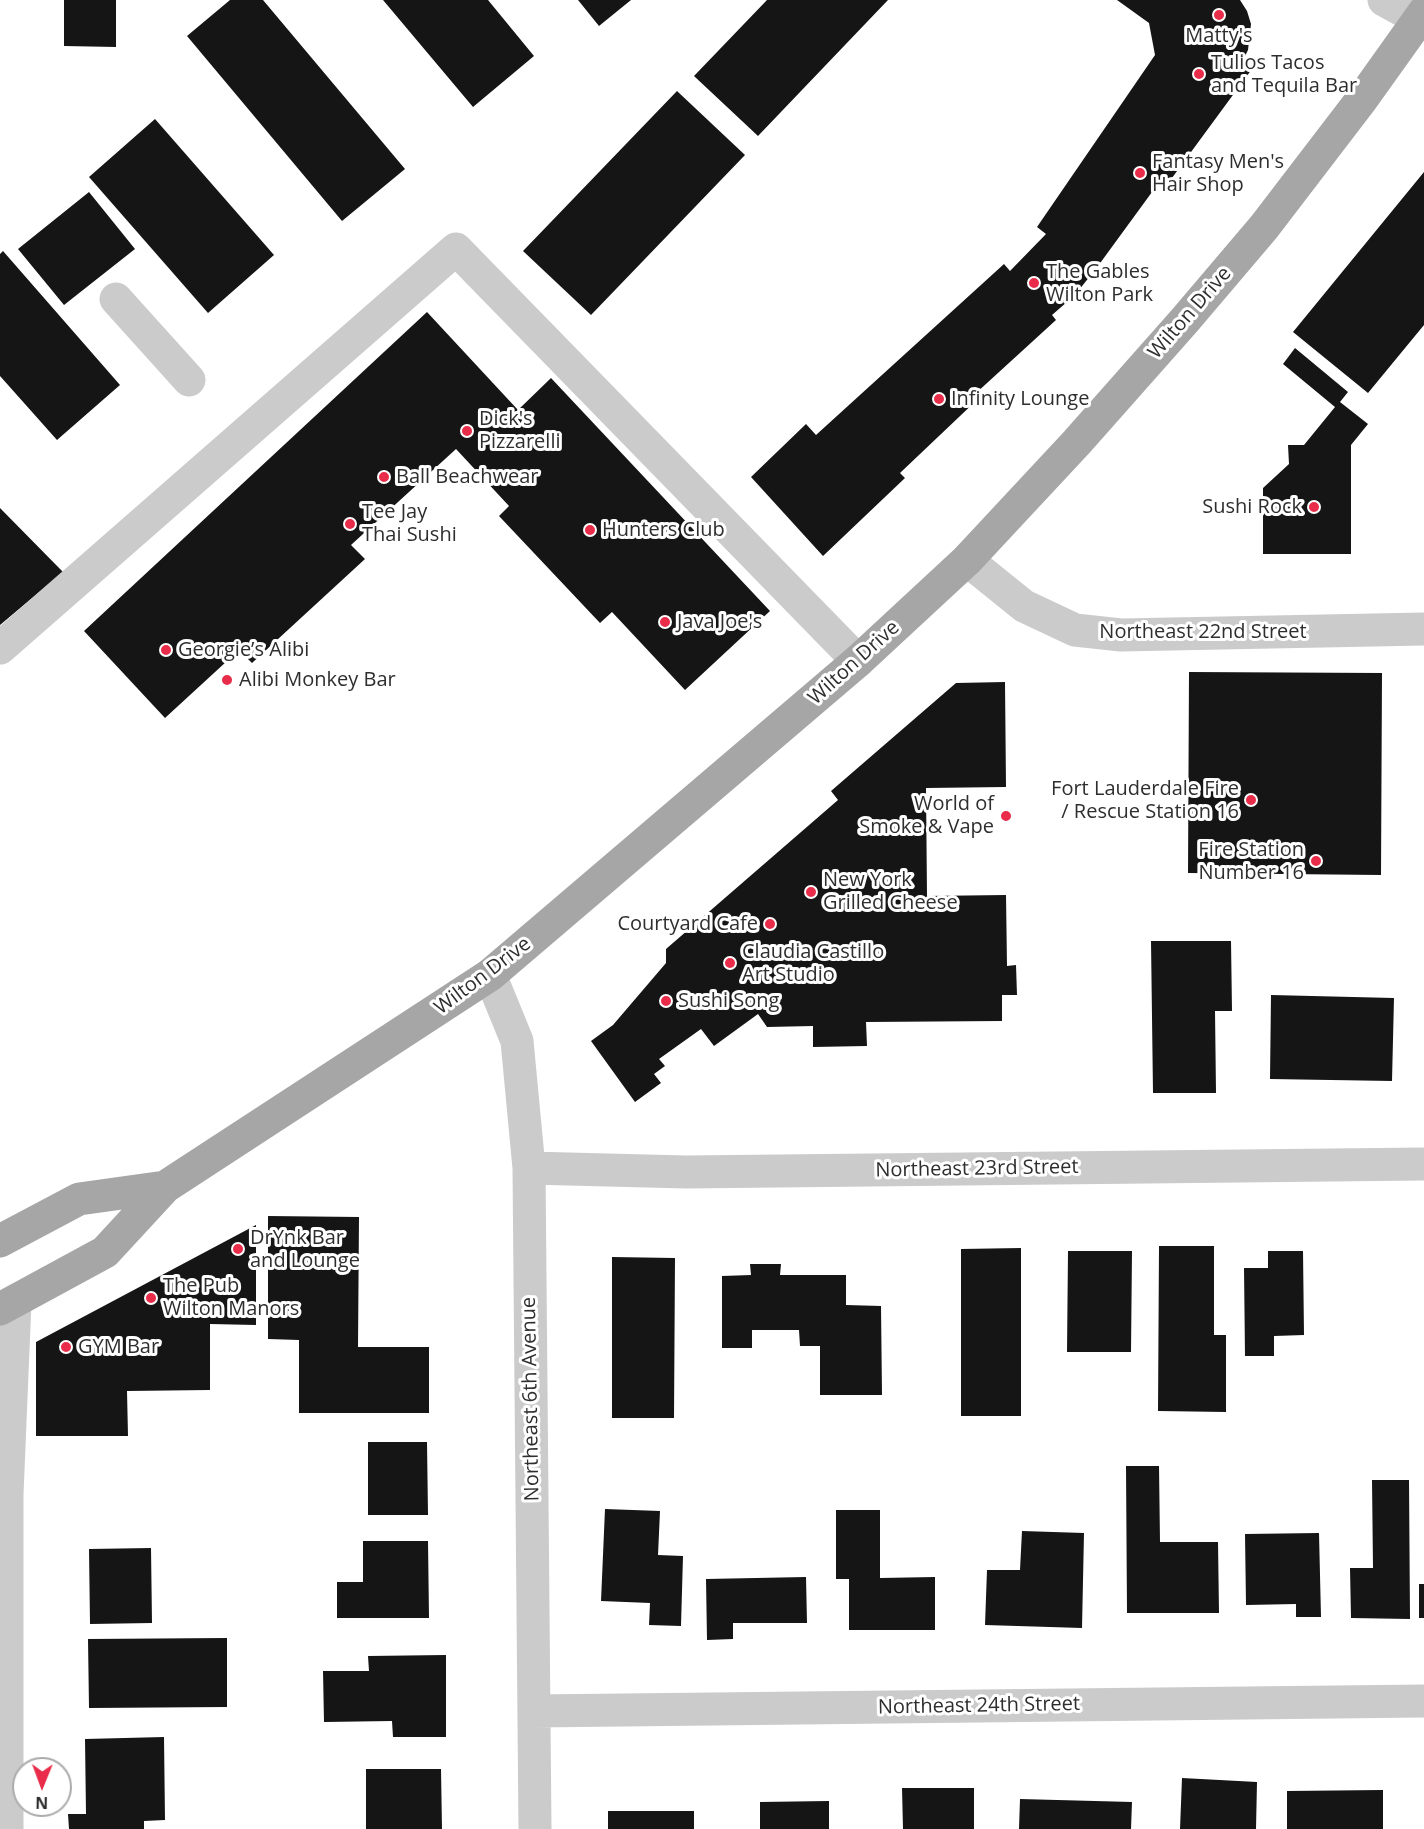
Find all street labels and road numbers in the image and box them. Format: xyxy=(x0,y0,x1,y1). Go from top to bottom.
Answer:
street label: Wilton Drive xyxy=(1144,262,1236,364)
street label: Wilton Drive xyxy=(804,616,904,710)
street label: Northeast 22nd Street xyxy=(1099,620,1307,644)
street label: Wilton Drive xyxy=(430,932,536,1020)
street label: Northeast 23rd Street xyxy=(875,1155,1079,1183)
street label: Northeast 6th Avenue xyxy=(517,1297,545,1501)
street label: Northeast 24th Street xyxy=(878,1692,1080,1720)

